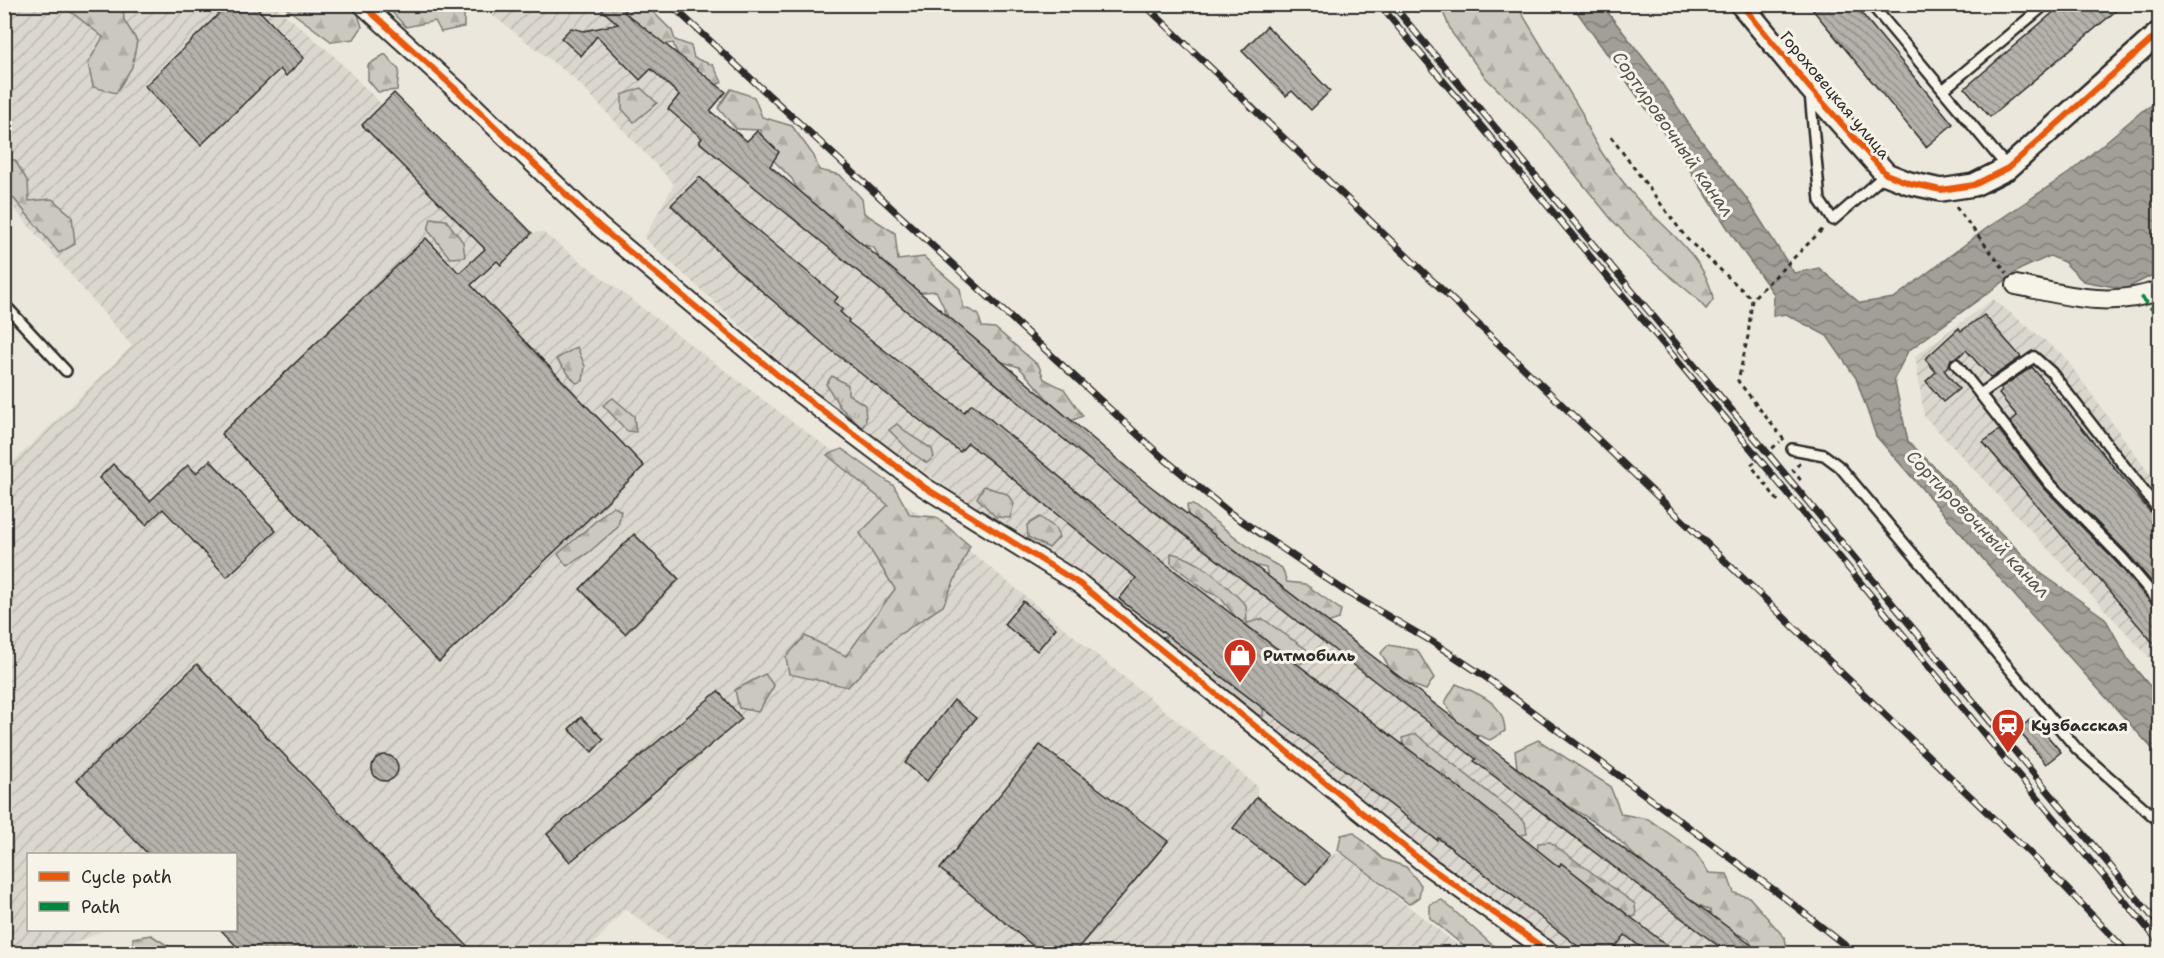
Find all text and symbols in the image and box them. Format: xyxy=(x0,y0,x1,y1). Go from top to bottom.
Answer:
street label: Гороховецкая улица xyxy=(1775,27,1895,163)
water label: Сортировочный канал xyxy=(1607,46,1739,222)
water label: Сортировочный канал xyxy=(1901,445,2055,603)
shop icon: Ритмобиль xyxy=(1222,637,1258,684)
place label: Ритмобиль xyxy=(1263,645,1356,666)
station icon: Кузбасская xyxy=(1990,707,2026,754)
place label: Кузбасская xyxy=(2031,715,2128,736)
legend xyxy=(27,853,237,931)
text: Cycle path xyxy=(81,865,172,889)
text: Path xyxy=(81,895,120,919)

